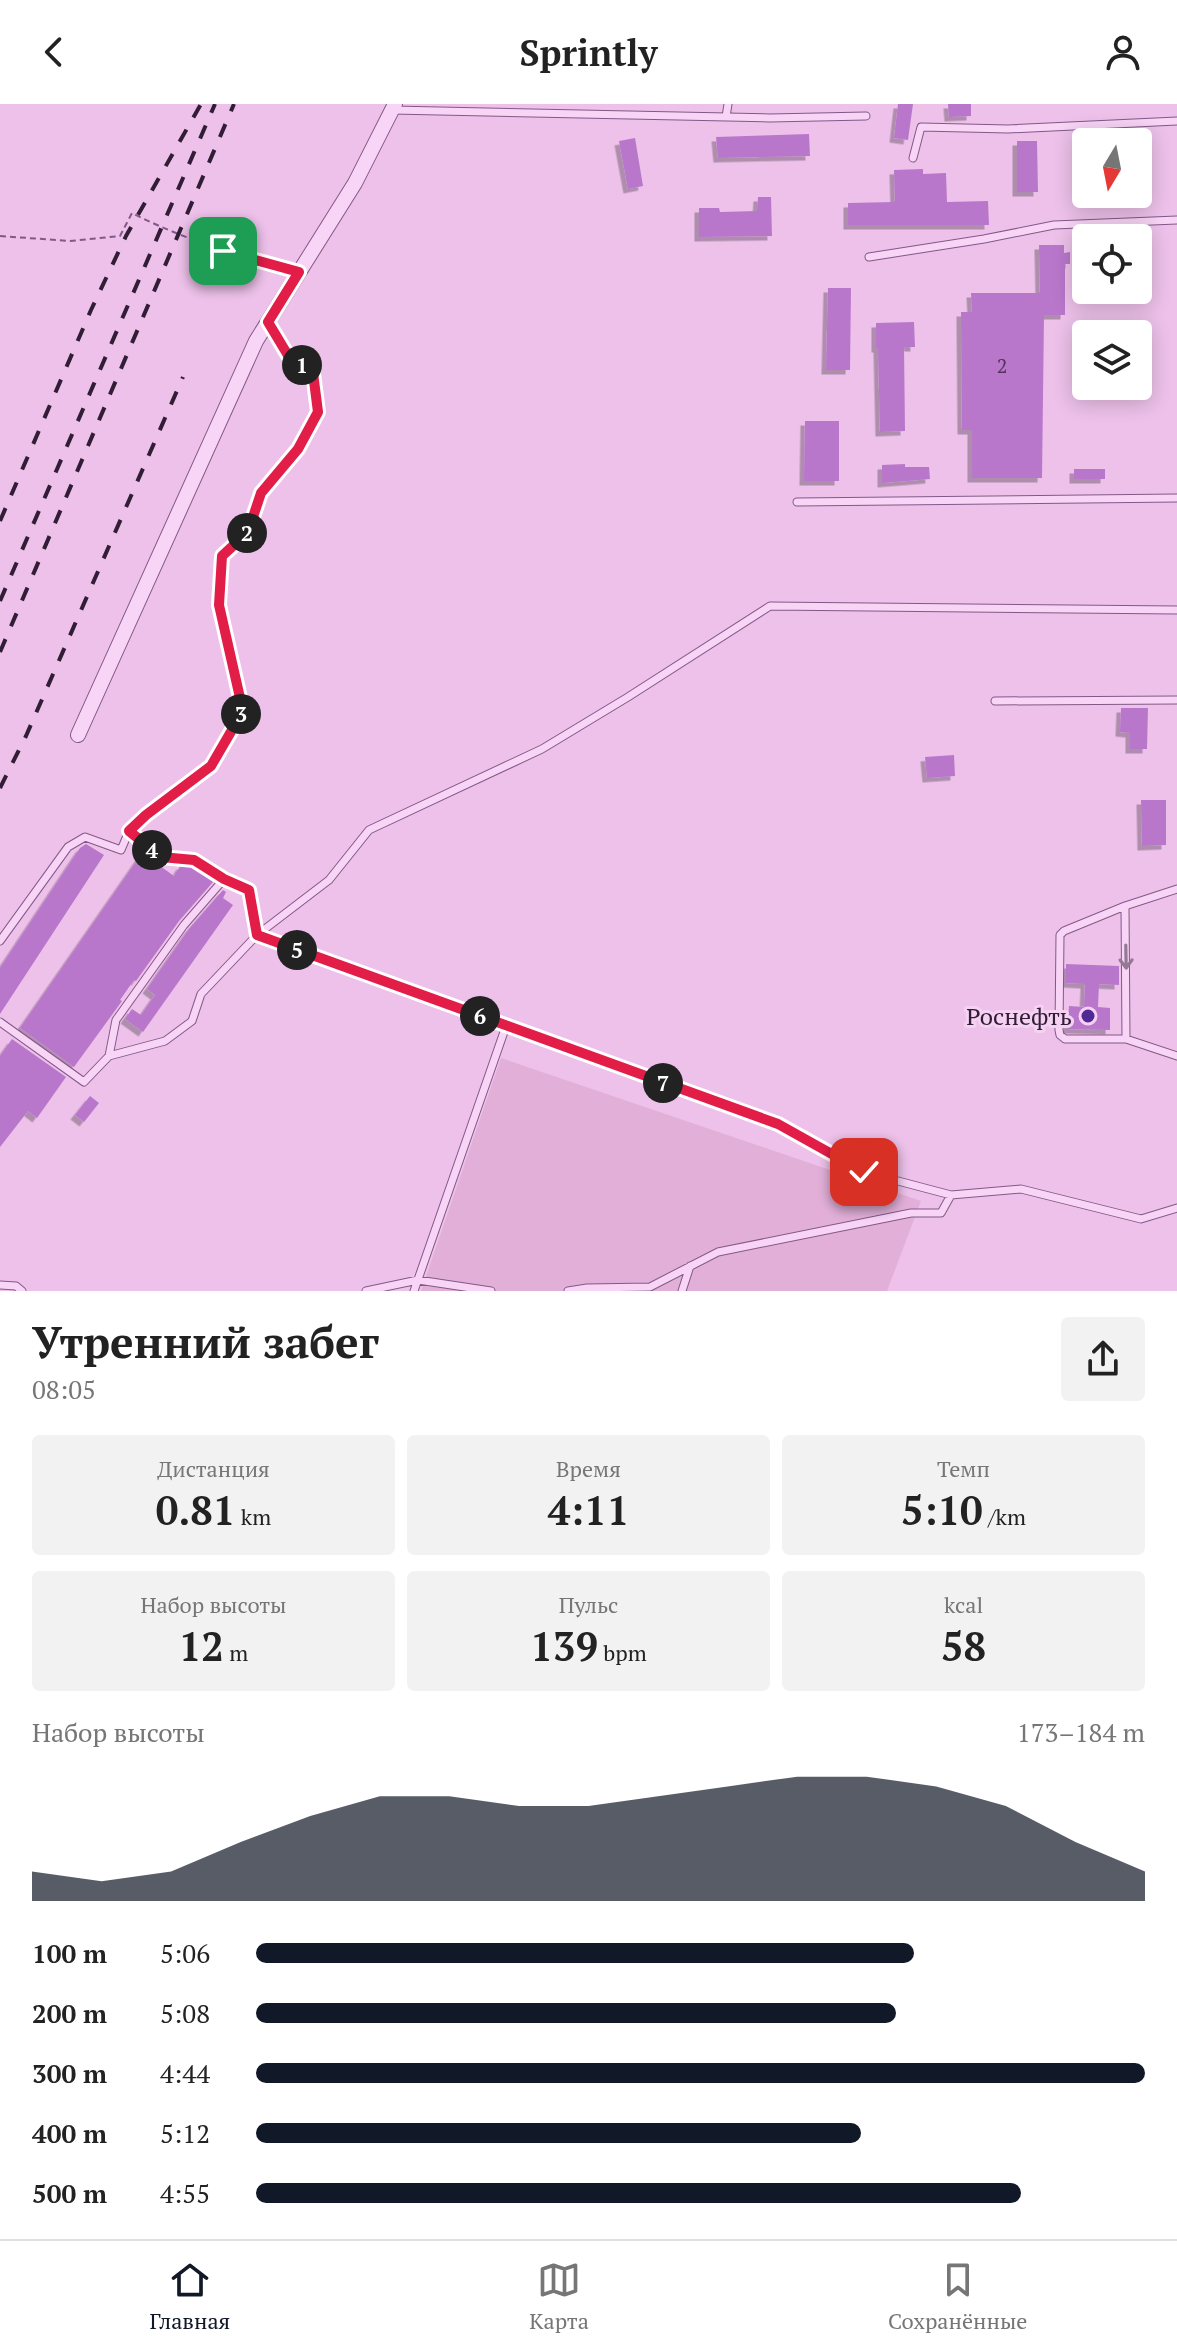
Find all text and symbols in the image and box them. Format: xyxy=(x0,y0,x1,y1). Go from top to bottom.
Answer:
text: Sprintly xyxy=(520,29,658,76)
icon: back xyxy=(32,30,76,74)
icon: person xyxy=(1101,30,1145,74)
north arrow xyxy=(1072,128,1152,208)
map controls xyxy=(1072,128,1152,400)
pin xyxy=(189,217,257,285)
button: locate xyxy=(1072,224,1152,304)
icon: arrive xyxy=(201,229,245,273)
button: layers xyxy=(1072,320,1152,400)
pin: 1 xyxy=(282,345,322,385)
text: 1 xyxy=(296,350,308,379)
house number: 2 xyxy=(997,352,1007,379)
pin: 2 xyxy=(227,513,267,553)
text: 2 xyxy=(241,518,253,547)
pin: 3 xyxy=(221,694,261,734)
text: 3 xyxy=(235,699,247,728)
pin: 4 xyxy=(132,830,172,870)
text: 4 xyxy=(146,835,158,864)
pin: 5 xyxy=(277,930,317,970)
text: 5 xyxy=(291,935,303,964)
one-way arrow xyxy=(1118,943,1134,970)
pin: 6 xyxy=(460,996,500,1036)
place label: Роснефть xyxy=(966,1000,1072,1032)
text: 6 xyxy=(474,1001,486,1030)
marker: Роснефть xyxy=(1079,1007,1097,1025)
pin: 7 xyxy=(643,1063,683,1103)
text: 7 xyxy=(657,1068,669,1097)
pin xyxy=(830,1138,898,1206)
icon: check xyxy=(842,1150,886,1194)
text: Утренний забег xyxy=(32,1312,379,1371)
button: share xyxy=(1061,1317,1145,1401)
text: 08:05 xyxy=(32,1372,96,1406)
text: Дистанция xyxy=(157,1454,270,1483)
text: Время xyxy=(556,1454,621,1483)
text: Темп xyxy=(937,1454,990,1483)
text: 0.81 xyxy=(156,1483,235,1536)
text: 4:11 xyxy=(548,1483,629,1536)
text: 5:10 xyxy=(901,1483,983,1536)
text: km xyxy=(235,1502,271,1531)
text: /km xyxy=(983,1502,1026,1531)
text: Набор высоты xyxy=(141,1590,287,1619)
text: Пульс xyxy=(559,1590,618,1619)
text: kcal xyxy=(944,1590,983,1619)
text: 12 xyxy=(179,1619,224,1672)
text: 139 xyxy=(530,1619,598,1672)
text: 58 xyxy=(941,1619,986,1672)
text: m xyxy=(224,1638,248,1667)
text: bpm xyxy=(598,1638,647,1667)
text: Набор высоты xyxy=(32,1715,205,1749)
text: 173–184 m xyxy=(1017,1715,1145,1749)
text: 100 m xyxy=(32,1936,107,1970)
text: 5:06 xyxy=(160,1936,210,1970)
text: 200 m xyxy=(32,1996,107,2030)
text: 5:08 xyxy=(160,1996,210,2030)
text: 300 m xyxy=(32,2056,107,2090)
text: 4:44 xyxy=(160,2056,210,2090)
text: 400 m xyxy=(32,2116,107,2150)
text: 5:12 xyxy=(160,2116,210,2150)
text: 500 m xyxy=(32,2176,107,2210)
text: 4:55 xyxy=(160,2176,210,2210)
tab: Главная xyxy=(150,2258,230,2335)
tab: Карта xyxy=(529,2258,589,2335)
tab: Сохранённые xyxy=(888,2258,1027,2335)

